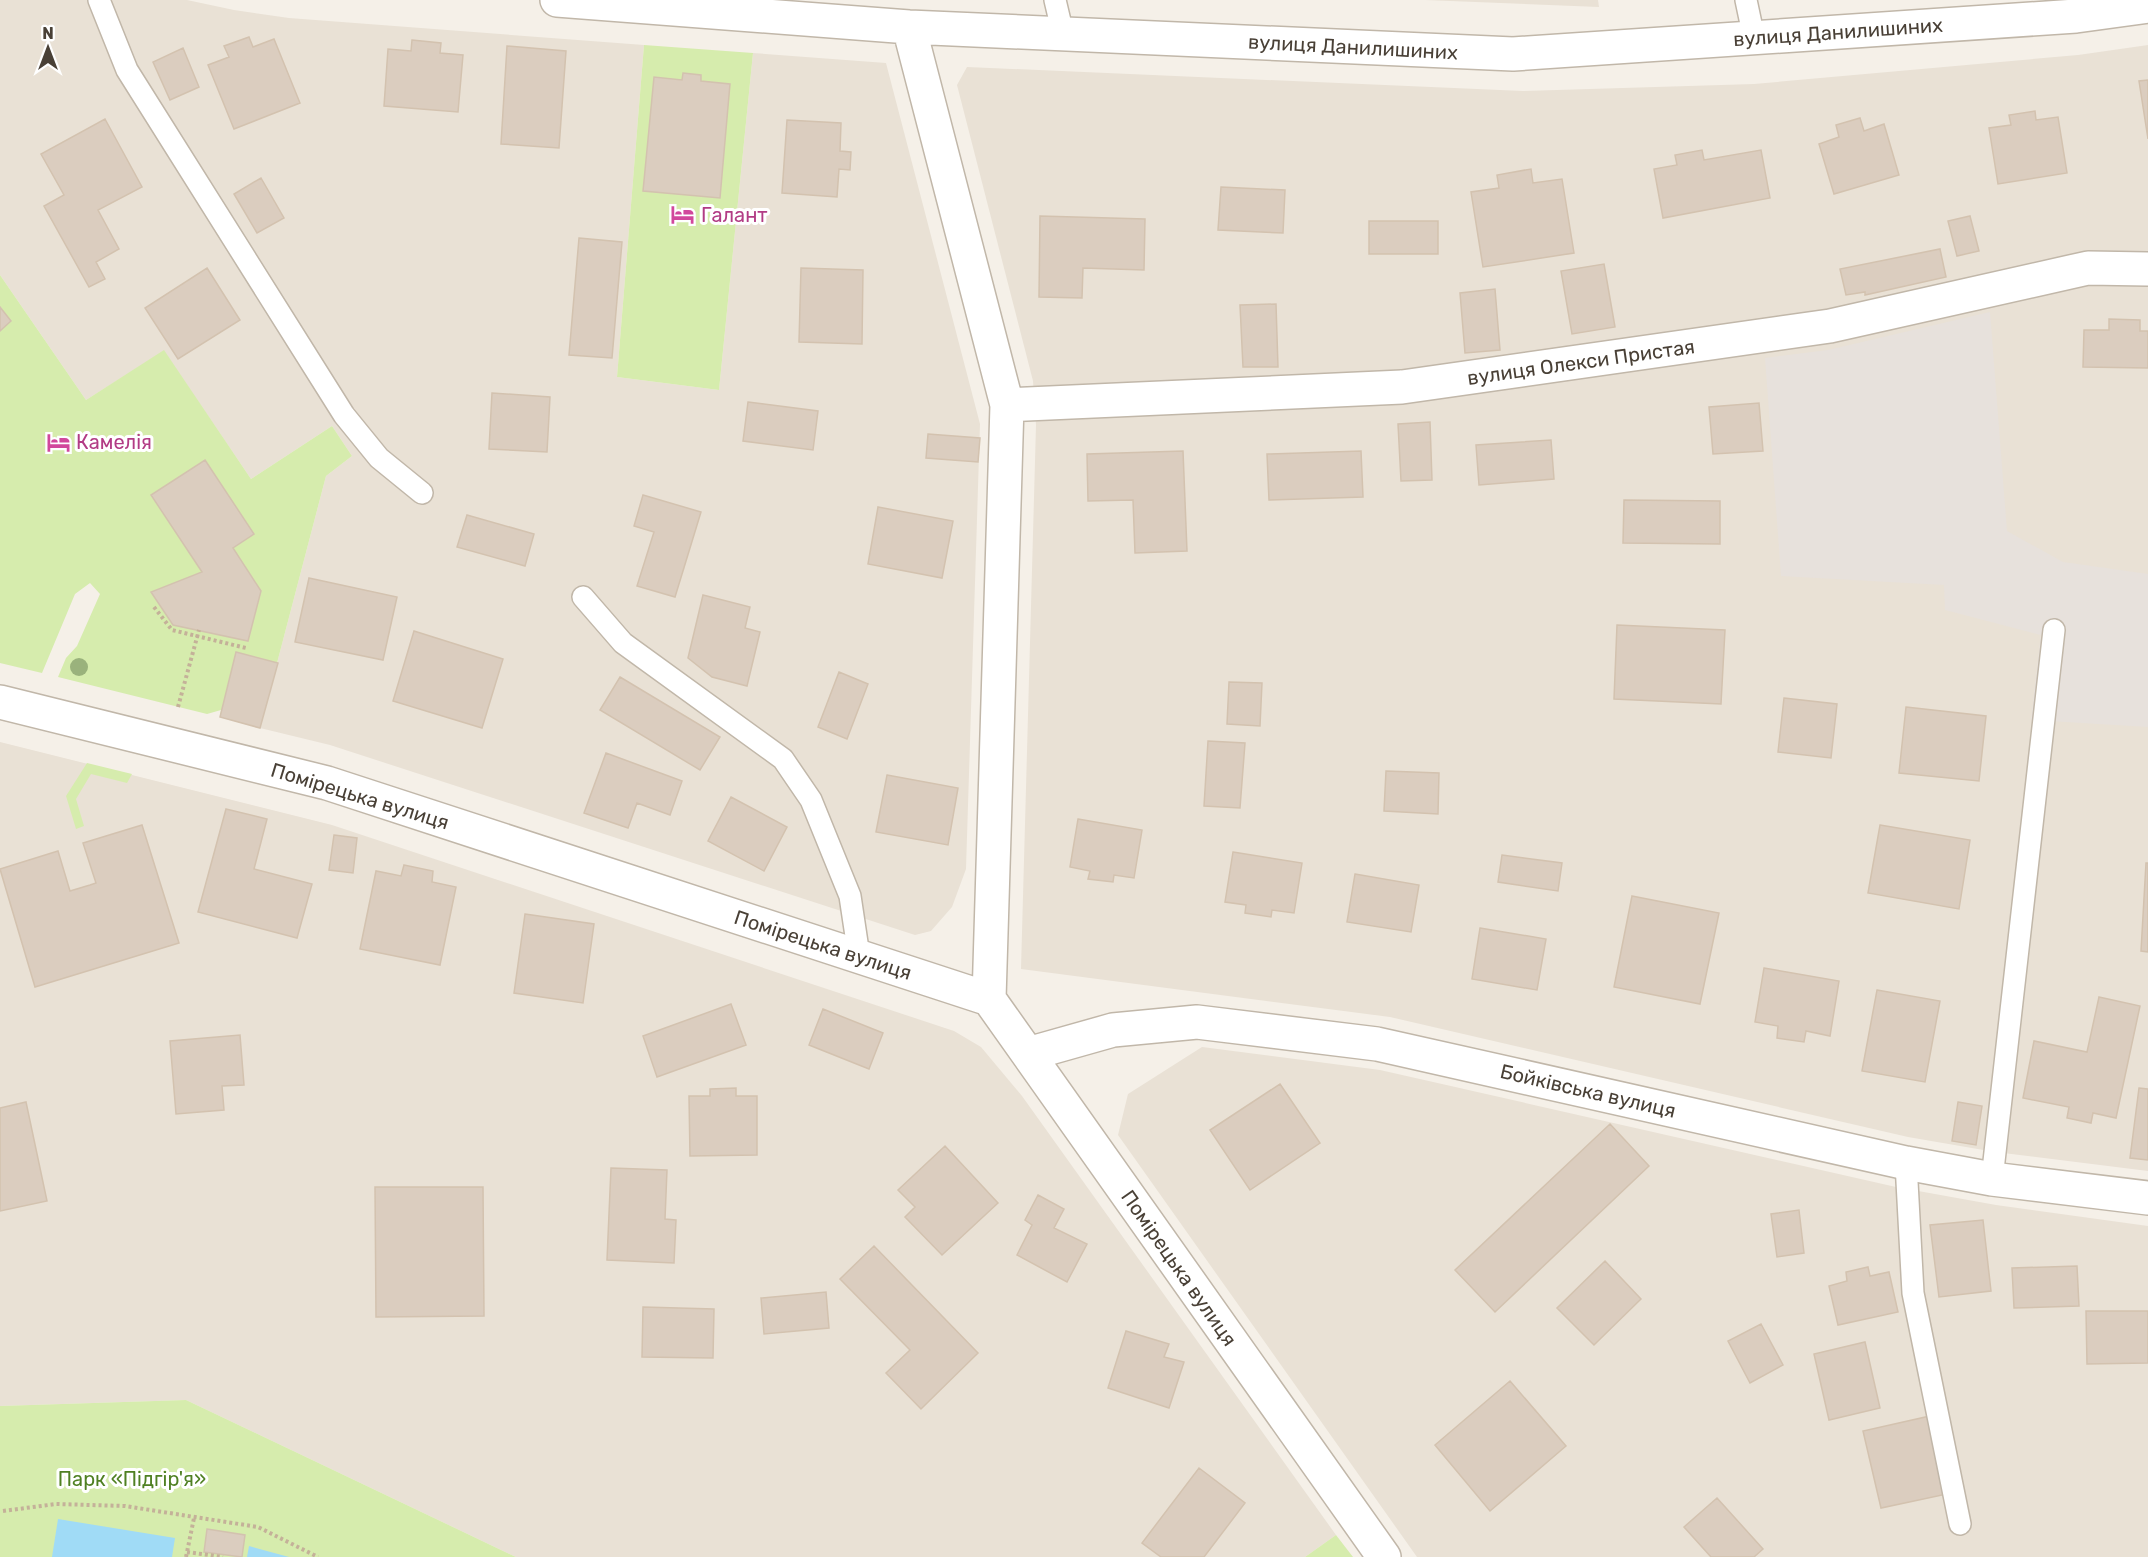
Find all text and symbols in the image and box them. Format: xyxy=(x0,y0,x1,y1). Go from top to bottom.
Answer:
street label: вулиця Данилишиних xyxy=(1732,13,1944,51)
north arrow xyxy=(18,18,78,78)
text: N xyxy=(42,24,54,43)
street label: вулиця Данилишиних xyxy=(1248,30,1459,64)
hotel icon: Галант xyxy=(670,202,696,228)
place label: Галант xyxy=(701,203,768,227)
street label: вулиця Олекси Пристая xyxy=(1466,334,1696,390)
hotel icon: Камелія xyxy=(45,429,71,455)
place label: Камелія xyxy=(76,430,152,454)
street label: Помірецька вулиця xyxy=(268,757,452,835)
street label: Помірецька вулиця xyxy=(731,905,915,985)
street label: Бойківська вулиця xyxy=(1498,1059,1678,1123)
street label: Помірецька вулиця xyxy=(1116,1185,1242,1351)
park label: Парк «Підгір'я» xyxy=(58,1467,206,1491)

